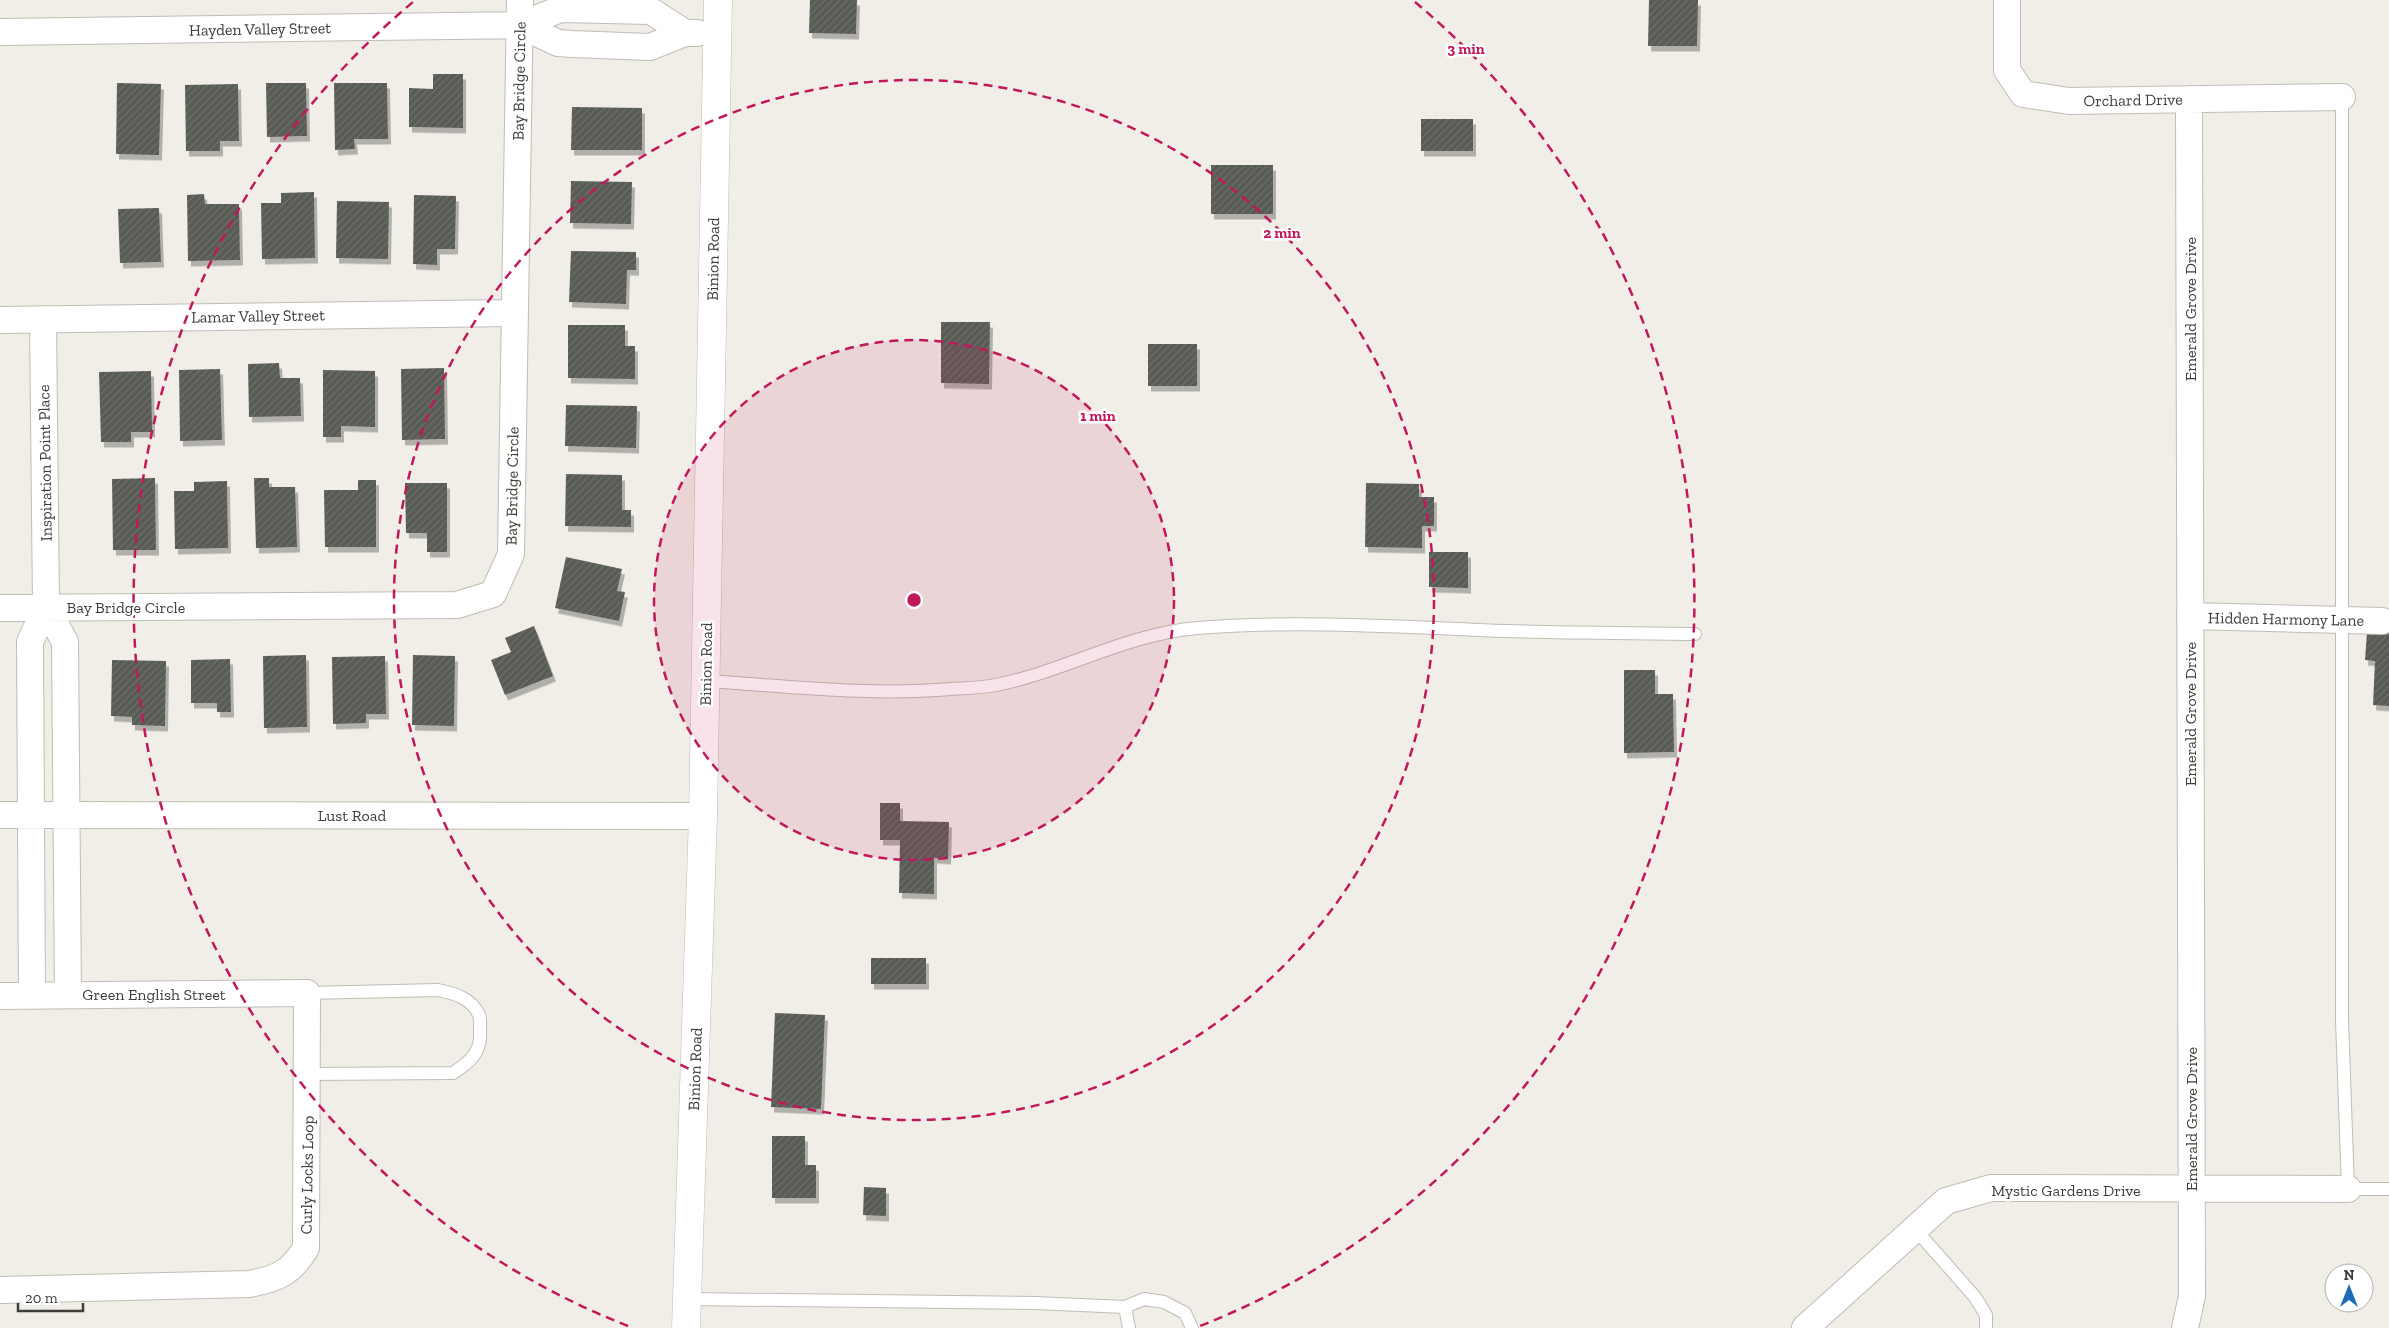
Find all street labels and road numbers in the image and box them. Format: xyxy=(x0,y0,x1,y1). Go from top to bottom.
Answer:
street label: Hayden Valley Street xyxy=(189,18,331,40)
street label: Bay Bridge Circle xyxy=(508,21,530,141)
street label: Orchard Drive xyxy=(2083,90,2183,110)
street label: Binion Road xyxy=(703,217,723,301)
street label: Emerald Grove Drive xyxy=(2181,237,2200,381)
street label: Lamar Valley Street xyxy=(191,305,325,327)
street label: Inspiration Point Place xyxy=(34,384,56,542)
street label: Bay Bridge Circle xyxy=(501,426,523,546)
street label: Bay Bridge Circle xyxy=(67,598,185,617)
street label: Hidden Harmony Lane xyxy=(2208,608,2364,630)
street label: Binion Road xyxy=(696,622,716,706)
street label: Emerald Grove Drive xyxy=(2181,642,2200,786)
street label: Lust Road xyxy=(318,806,386,825)
street label: Green English Street xyxy=(82,985,226,1004)
street label: Binion Road xyxy=(684,1027,706,1111)
street label: Emerald Grove Drive xyxy=(2182,1047,2201,1191)
street label: Curly Locks Loop xyxy=(296,1115,318,1234)
street label: Mystic Gardens Drive xyxy=(1991,1181,2141,1200)

